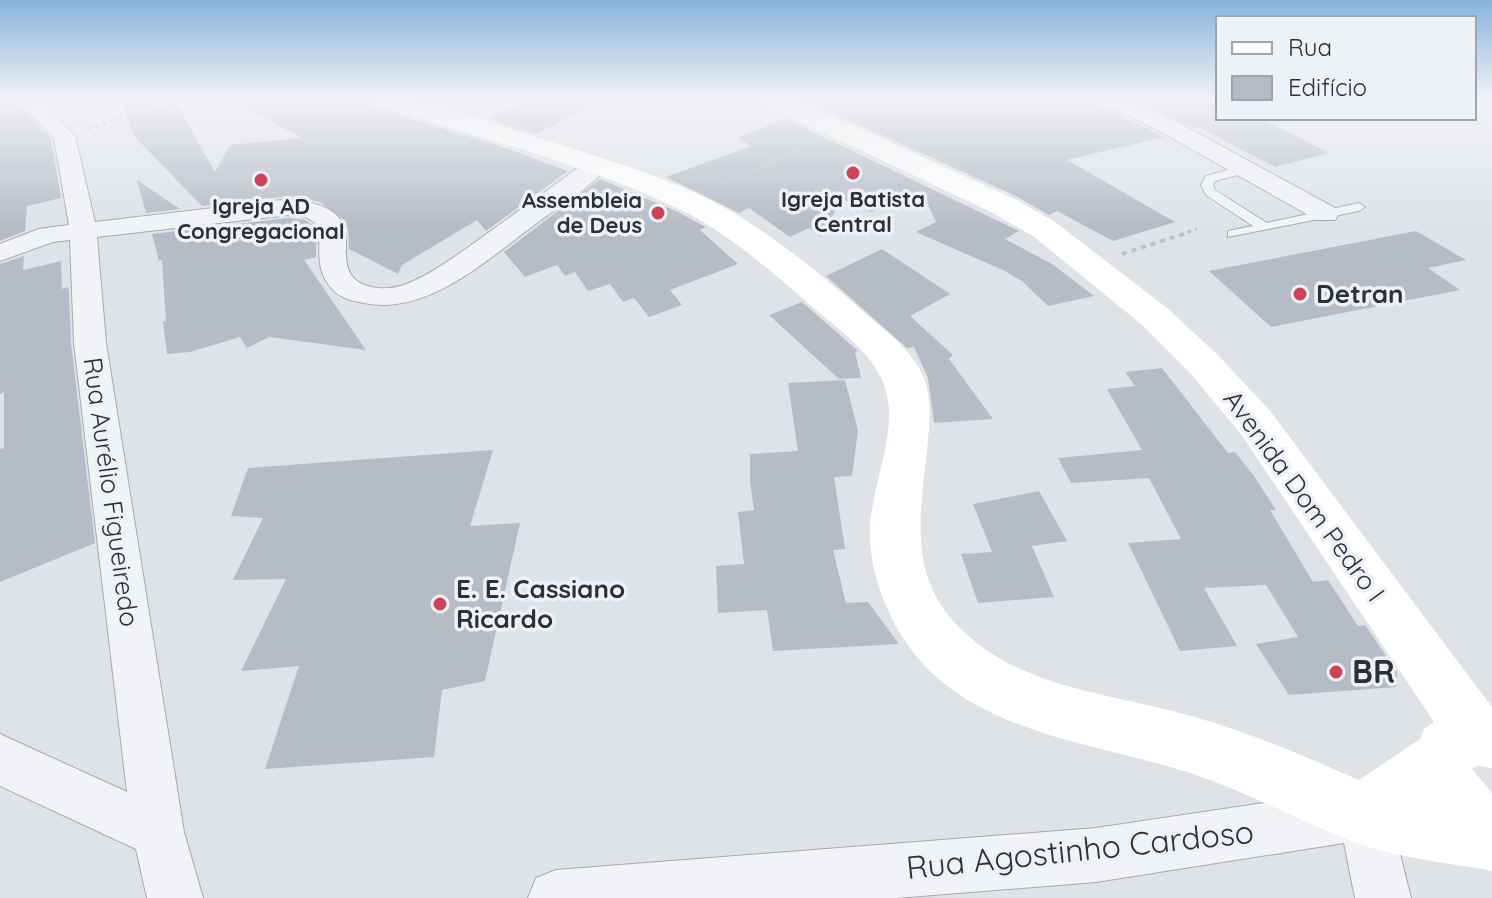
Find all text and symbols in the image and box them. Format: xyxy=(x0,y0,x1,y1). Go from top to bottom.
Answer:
legend xyxy=(1216,16,1476,120)
text: Rua xyxy=(1288,32,1332,62)
text: Edifício xyxy=(1288,72,1367,102)
marker: Igreja Batista Central xyxy=(844,164,862,182)
marker: Igreja AD Congregacional xyxy=(252,171,270,189)
place label: Igreja Batista Central xyxy=(781,185,925,238)
place label: Assembleia de Deus xyxy=(522,186,642,239)
place label: Igreja AD Congregacional xyxy=(177,192,345,245)
marker: Assembleia de Deus xyxy=(649,204,667,222)
place label: Detran xyxy=(1316,277,1404,310)
marker: Detran xyxy=(1291,285,1309,303)
street label: Rua Aurélio Figueiredo xyxy=(76,355,147,629)
street label: Avenida Dom Pedro I xyxy=(1217,383,1392,608)
place label: E. E. Cassiano Ricardo xyxy=(456,572,625,635)
marker: E. E. Cassiano Ricardo xyxy=(431,595,449,613)
place label: BR xyxy=(1352,651,1395,691)
marker: BR xyxy=(1327,663,1345,681)
street label: Rua Agostinho Cardoso xyxy=(904,811,1256,887)

